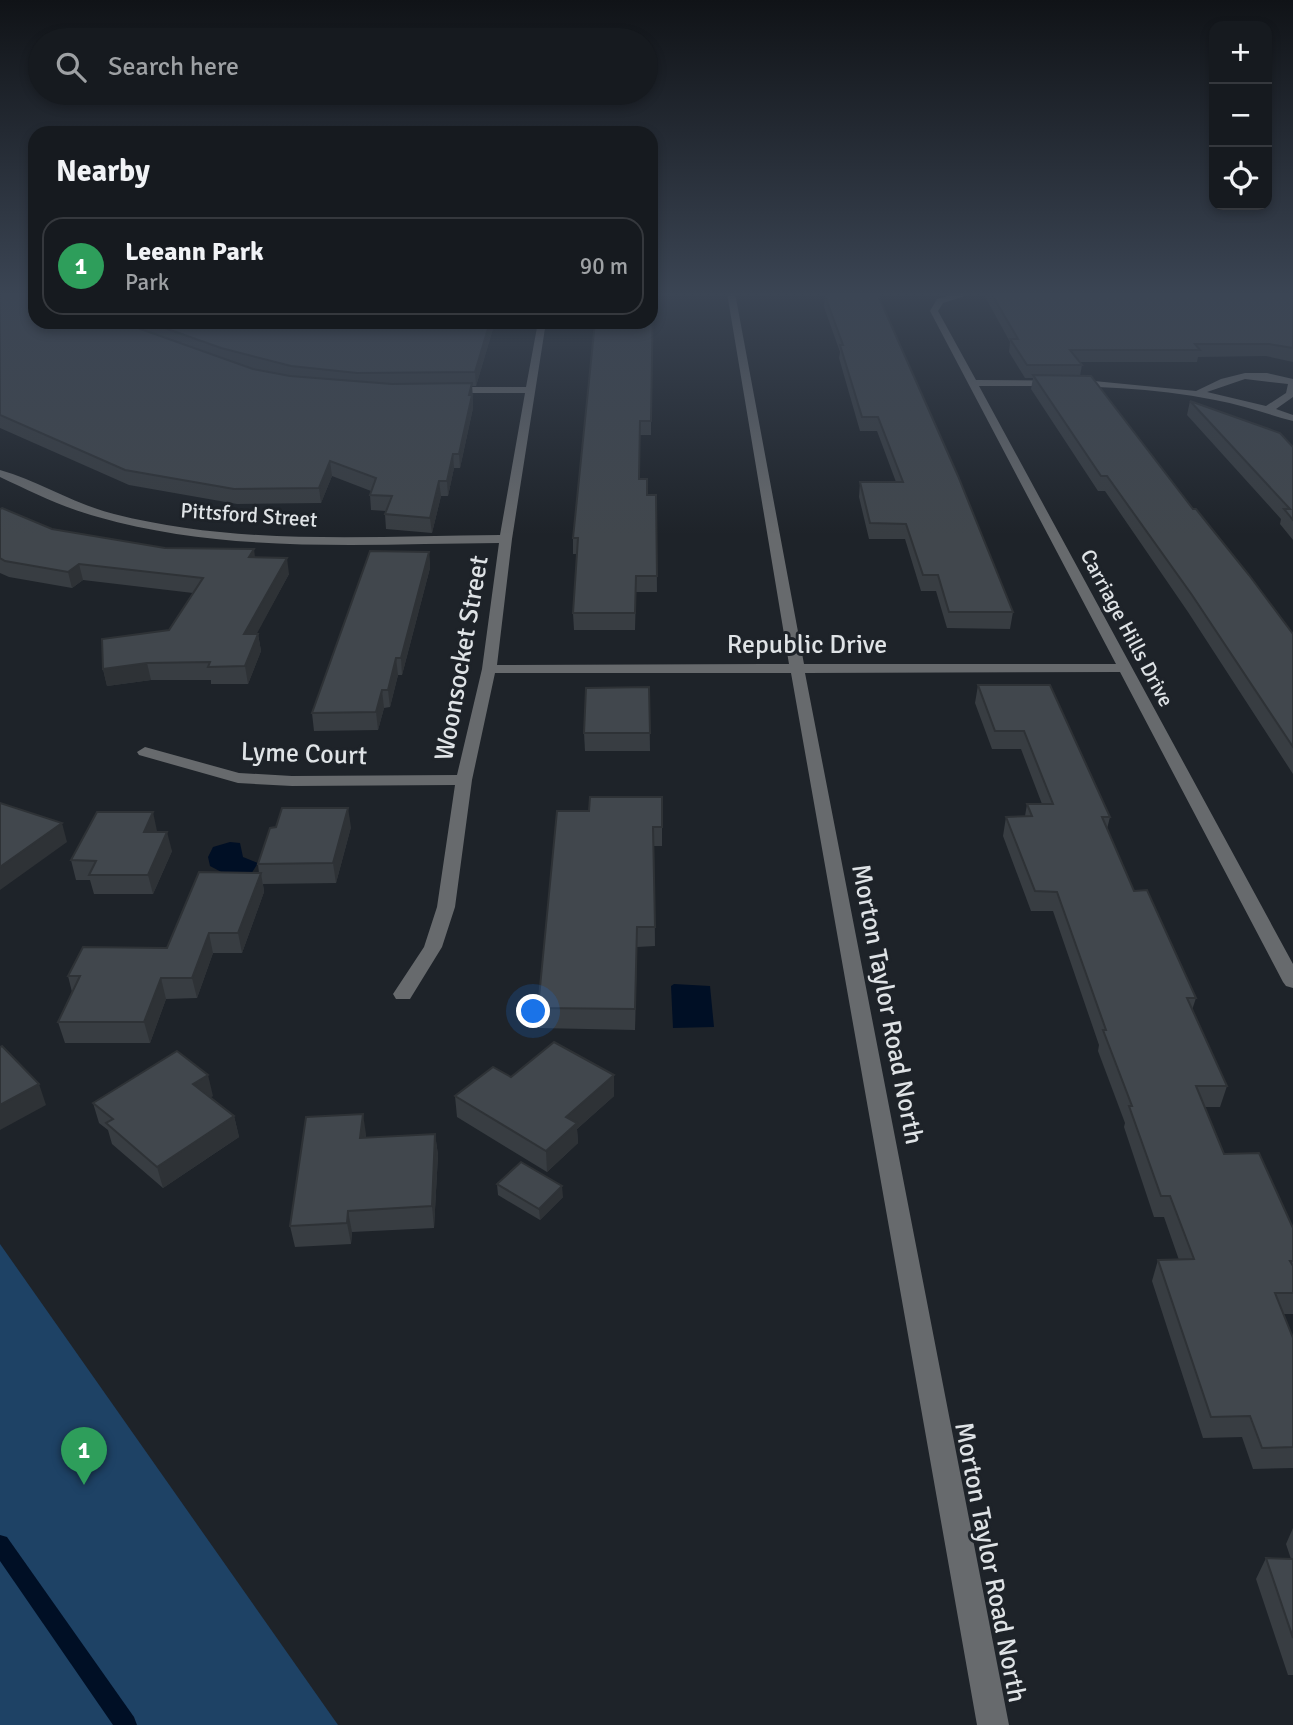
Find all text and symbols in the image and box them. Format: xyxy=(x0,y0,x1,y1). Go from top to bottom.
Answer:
map controls xyxy=(1209,21,1272,210)
button: + xyxy=(1209,21,1272,84)
search box xyxy=(28,28,658,105)
icon: search xyxy=(52,48,90,86)
text: Search here xyxy=(108,51,239,83)
button: − xyxy=(1209,84,1272,147)
button: locate xyxy=(1209,147,1272,210)
text: Nearby xyxy=(56,153,150,190)
text: Leeann Park xyxy=(125,236,264,268)
text: 1 xyxy=(75,252,87,281)
text: 90 m xyxy=(580,252,628,281)
text: Park xyxy=(125,268,169,297)
street label: Pittsford Street xyxy=(180,497,318,533)
street label: Carriage Hills Drive xyxy=(1075,545,1179,711)
street label: Woonsocket Street xyxy=(428,553,496,763)
street label: Republic Drive xyxy=(727,629,887,661)
street label: Lyme Court xyxy=(240,736,368,772)
street label: Morton Taylor Road North xyxy=(844,861,930,1147)
your location xyxy=(516,994,550,1028)
street label: Morton Taylor Road North xyxy=(947,1419,1033,1705)
pin: 1 xyxy=(61,1427,107,1485)

